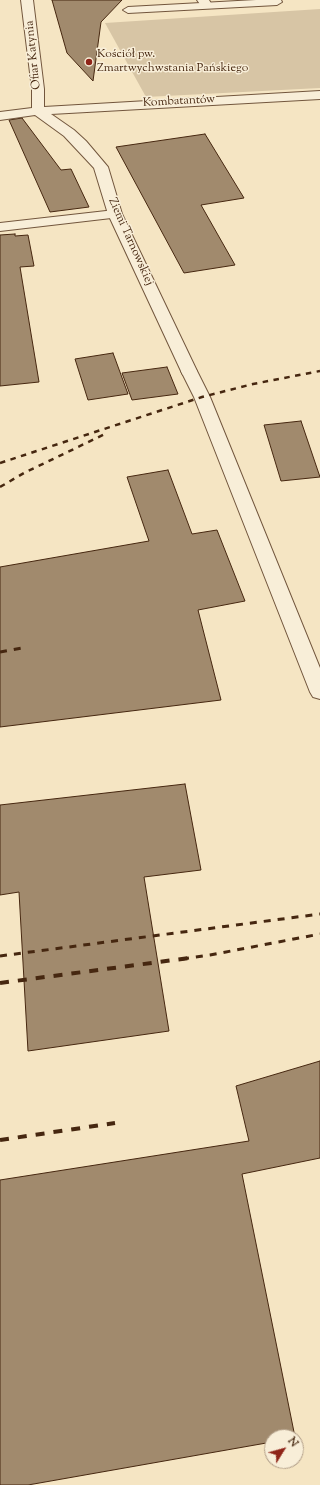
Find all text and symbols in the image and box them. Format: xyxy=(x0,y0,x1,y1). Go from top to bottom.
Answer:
street label: Ofiar Katynia xyxy=(23,20,45,90)
place label: Kościół pw. Zmartwychwstania Pańskiego xyxy=(97,48,248,76)
marker: Kościół pw. Zmartwychwstania Pańskiego xyxy=(84,57,94,67)
street label: Kombatantów xyxy=(142,93,216,111)
street label: Ziemi Tarnowskiej xyxy=(104,196,156,288)
north arrow xyxy=(264,1429,304,1469)
text: N xyxy=(284,1434,302,1451)

